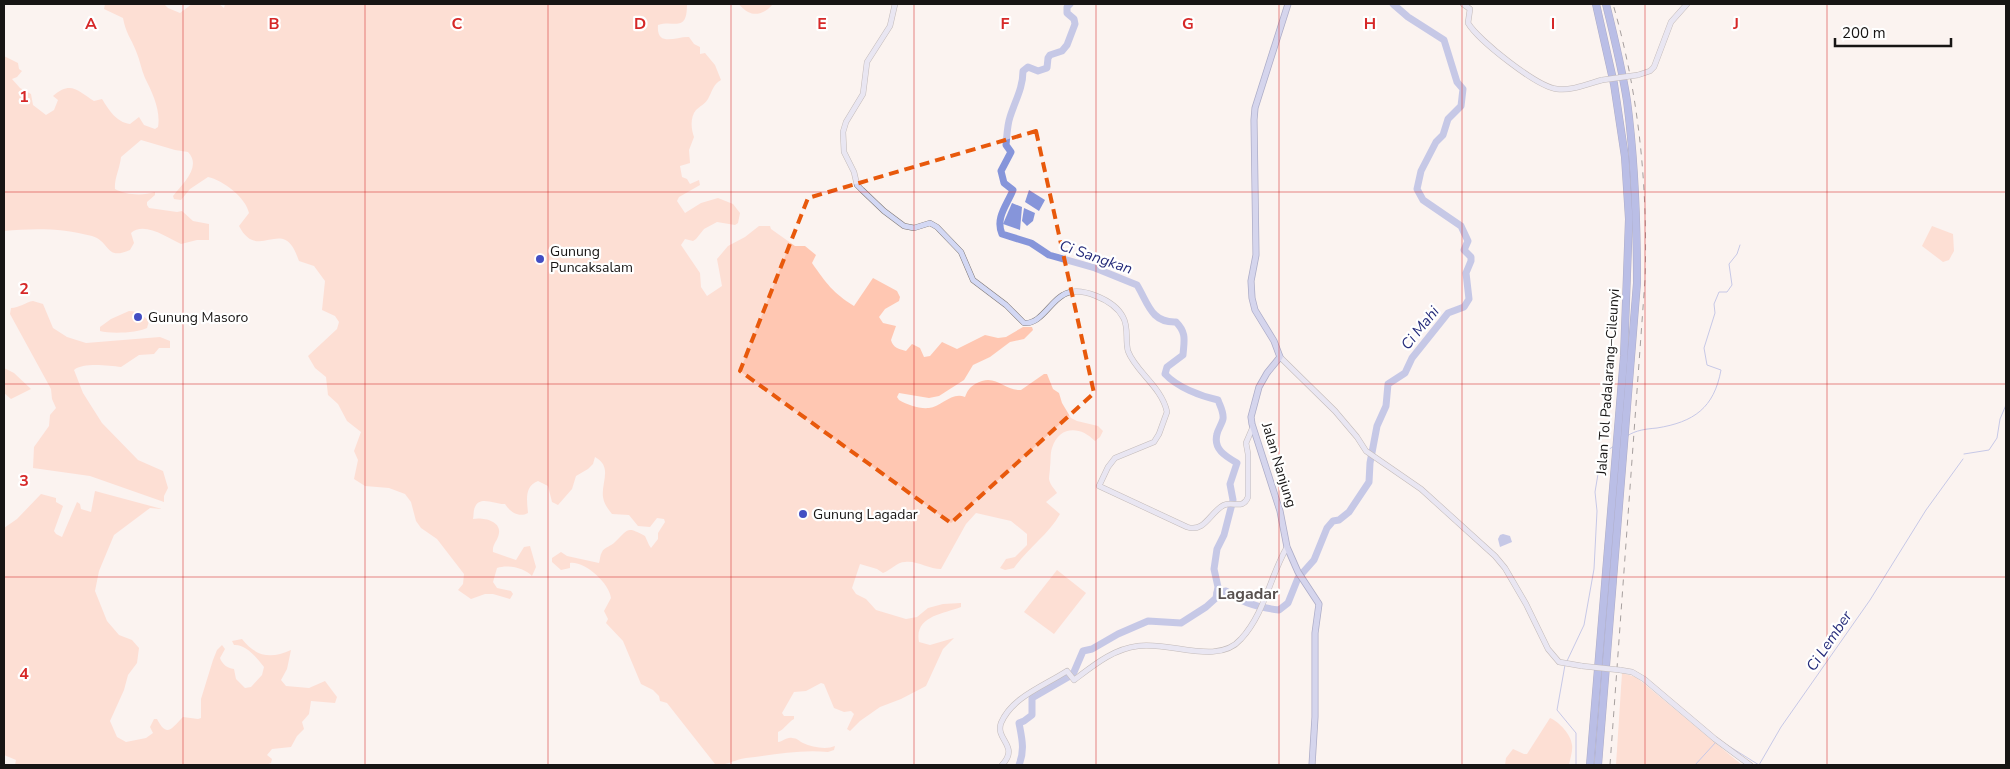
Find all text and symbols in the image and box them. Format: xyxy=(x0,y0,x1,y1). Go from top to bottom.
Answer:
text: A xyxy=(85,13,97,35)
text: B xyxy=(268,13,280,35)
text: C xyxy=(452,13,463,35)
text: D xyxy=(634,13,646,35)
text: E xyxy=(817,13,827,35)
text: F xyxy=(1001,13,1010,35)
text: G xyxy=(1182,13,1194,35)
text: H xyxy=(1364,13,1376,35)
text: I xyxy=(1551,13,1555,35)
text: J xyxy=(1732,13,1739,35)
scale bar xyxy=(1835,15,1951,47)
text: 200 m xyxy=(1842,23,1886,43)
text: 1 xyxy=(19,86,29,108)
water label: Ci Sangkan xyxy=(1057,235,1135,279)
place label: Gunung Puncaksalam xyxy=(550,242,633,277)
marker: Gunung Puncaksalam xyxy=(534,253,546,265)
text: 2 xyxy=(19,278,29,300)
street label: Jalan Tol Padalarang–Cileunyi xyxy=(1592,288,1624,477)
water label: Ci Mahi xyxy=(1396,302,1444,354)
place label: Gunung Masoro xyxy=(148,308,248,327)
marker: Gunung Masoro xyxy=(132,311,144,323)
street label: Jalan Nanjung xyxy=(1257,419,1301,510)
text: 3 xyxy=(19,470,29,492)
place label: Gunung Lagadar xyxy=(813,505,918,524)
marker: Gunung Lagadar xyxy=(797,508,809,520)
district label: Lagadar xyxy=(1218,583,1279,605)
water label: Ci Lember xyxy=(1802,607,1857,675)
text: 4 xyxy=(19,663,29,685)

